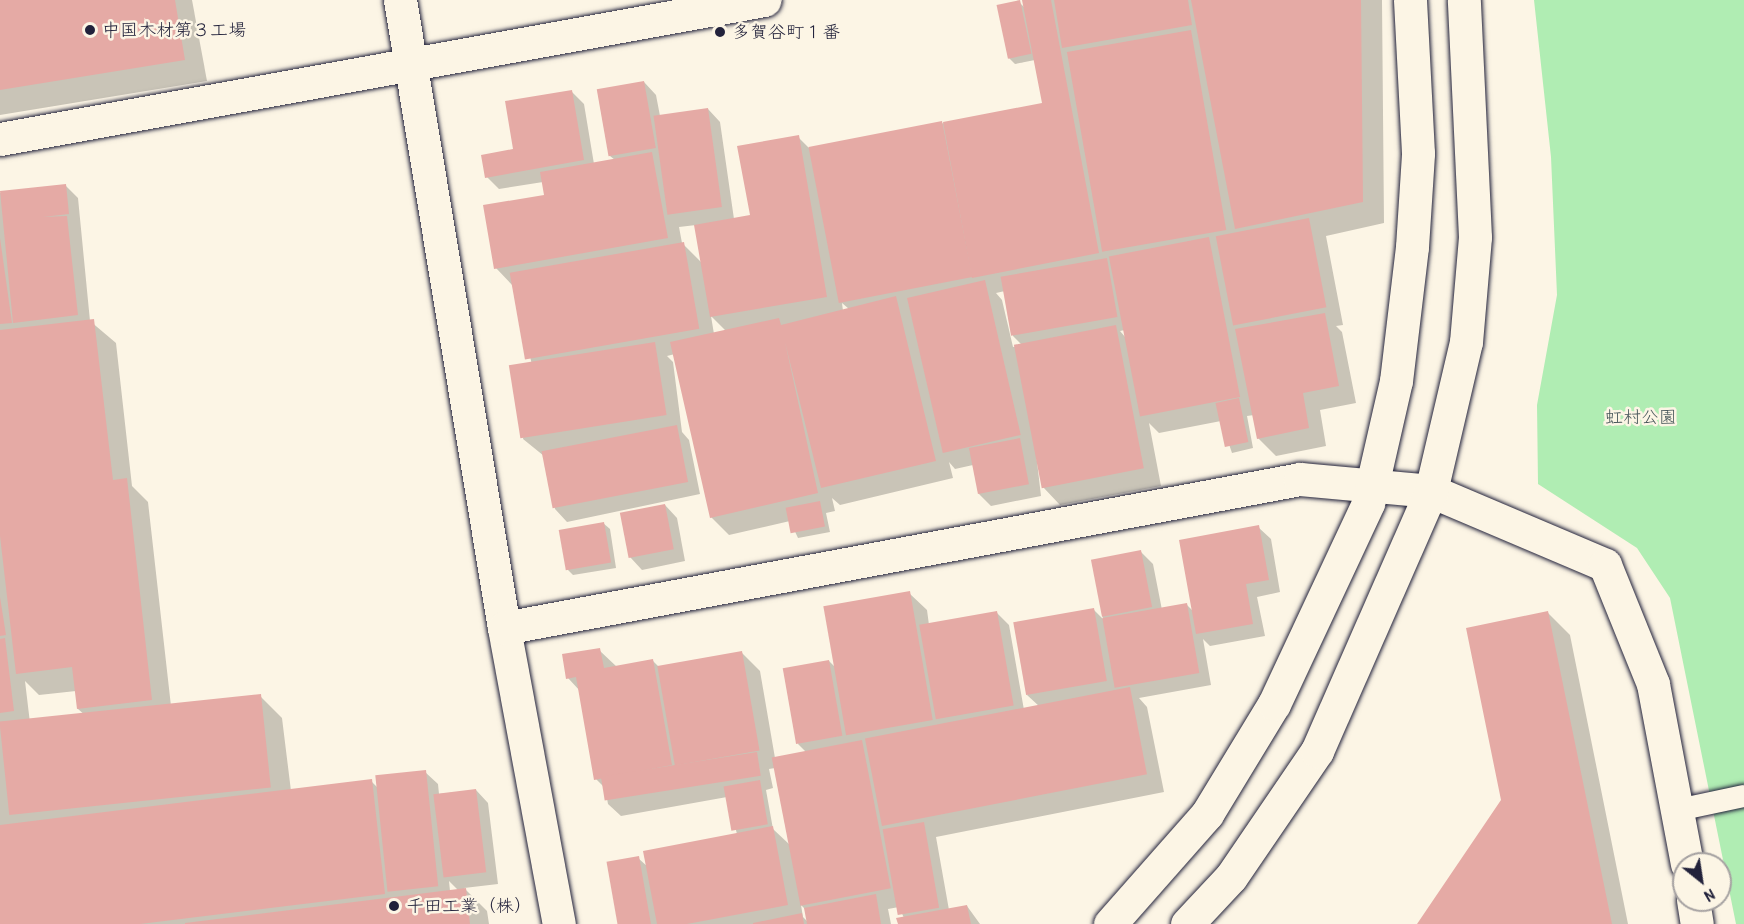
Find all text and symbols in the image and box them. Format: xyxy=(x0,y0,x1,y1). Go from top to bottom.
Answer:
place label: 中国木材第３工場 xyxy=(102,19,246,41)
place label: 多賀谷町１番 xyxy=(732,21,840,43)
marker: 中国木材第３工場 xyxy=(83,23,97,37)
marker: 多賀谷町１番 xyxy=(713,25,727,39)
park label: 虹村公園 xyxy=(1605,406,1677,428)
north arrow xyxy=(1672,852,1732,912)
text: N xyxy=(1701,884,1719,908)
place label: 千田工業（株） xyxy=(406,895,532,917)
marker: 千田工業（株） xyxy=(387,899,401,913)

